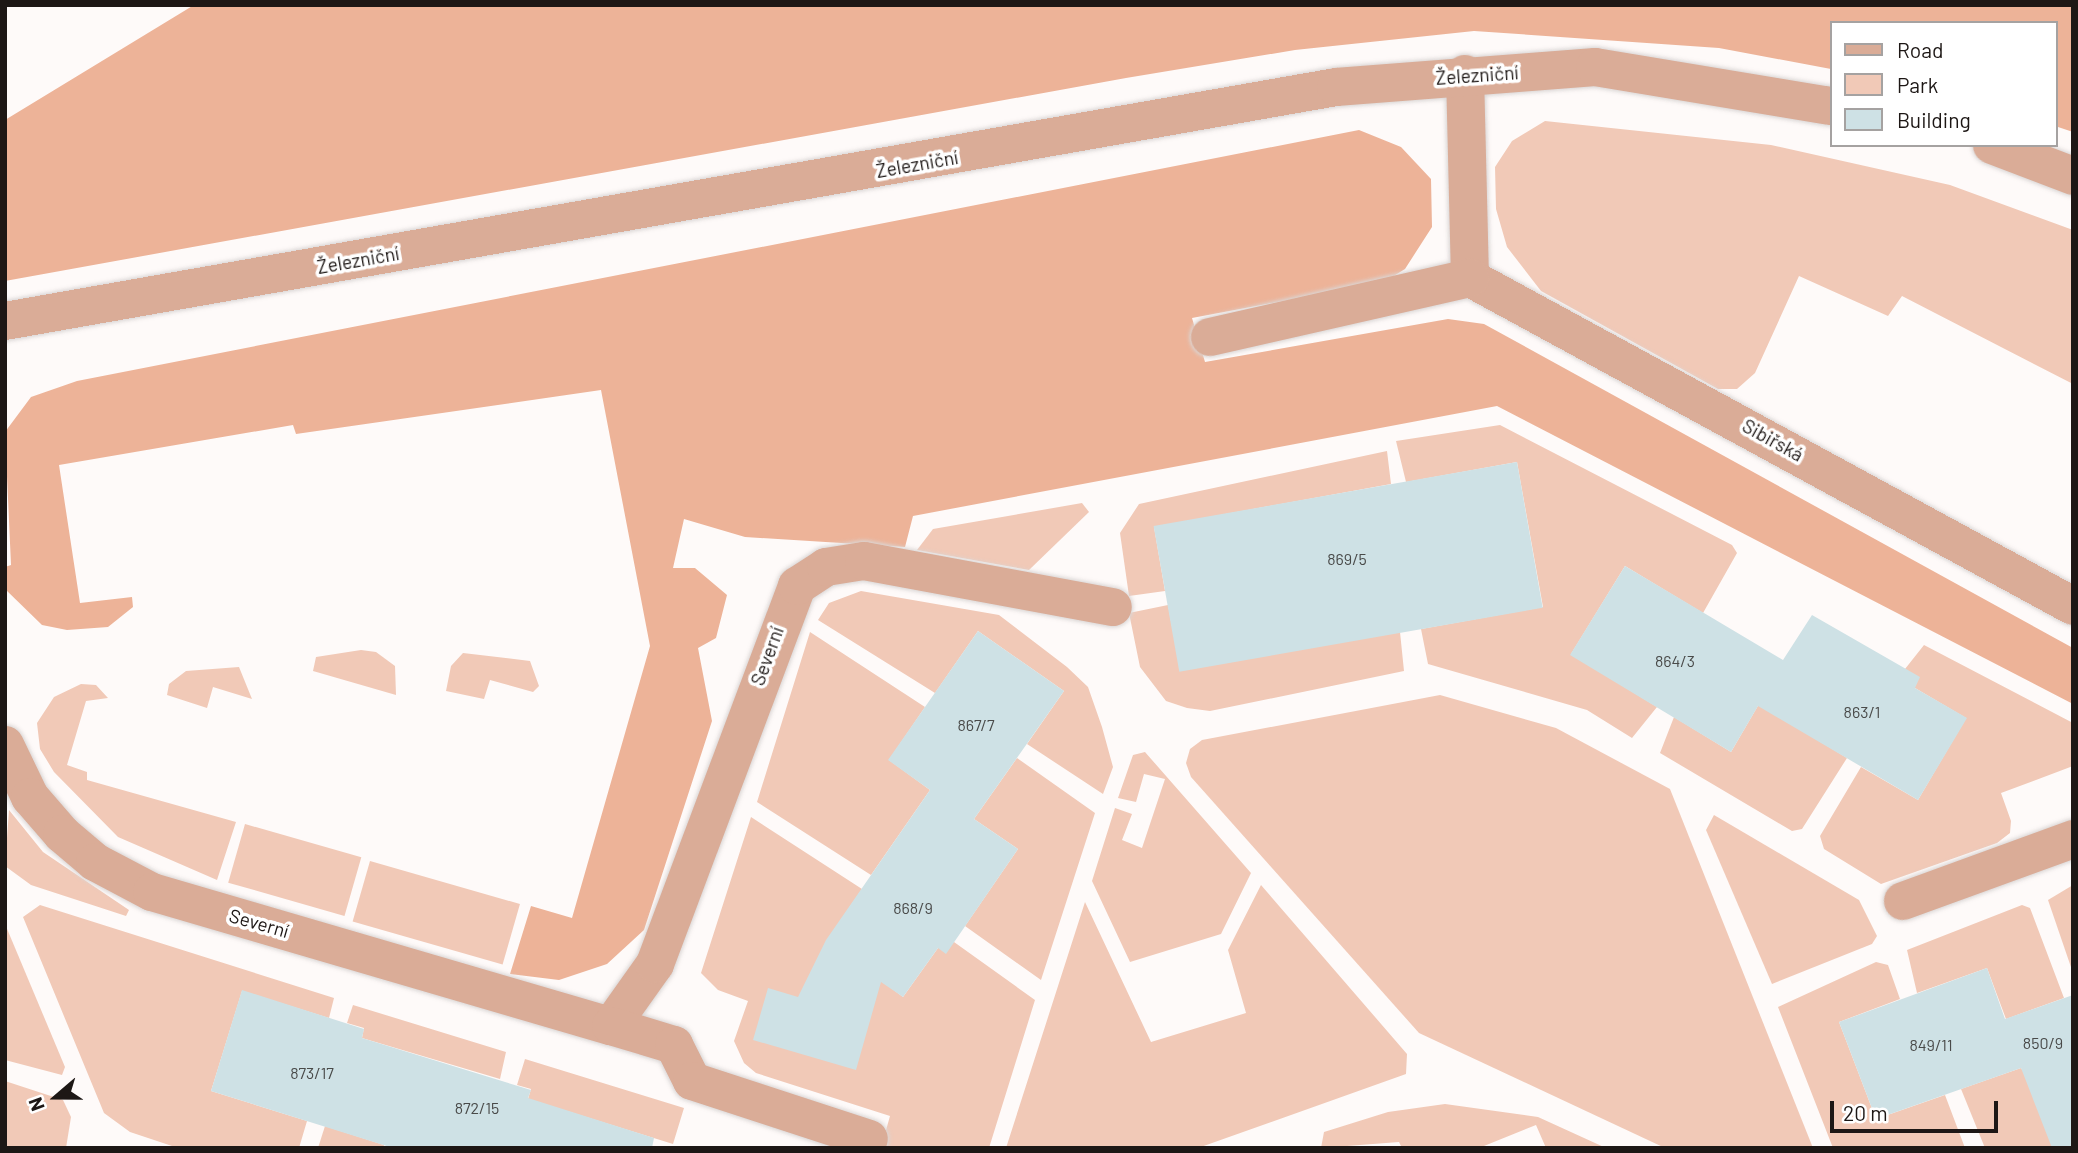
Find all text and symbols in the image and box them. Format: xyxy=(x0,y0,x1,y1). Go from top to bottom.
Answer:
legend xyxy=(1829,21,2057,147)
text: Road xyxy=(1897,37,1943,62)
street label: Železniční xyxy=(1435,61,1519,89)
text: Park xyxy=(1897,72,1938,97)
text: Building xyxy=(1897,107,1971,132)
street label: Železniční xyxy=(874,146,960,182)
street label: Železniční xyxy=(315,242,401,278)
street label: Sibiřská xyxy=(1739,414,1807,466)
house number: 869/5 xyxy=(1327,549,1367,569)
street label: Severní xyxy=(746,623,788,689)
house number: 864/3 xyxy=(1655,651,1695,671)
house number: 863/1 xyxy=(1844,702,1880,722)
house number: 867/7 xyxy=(957,715,995,735)
house number: 868/9 xyxy=(893,898,933,918)
street label: Severní xyxy=(227,904,291,942)
house number: 850/9 xyxy=(2023,1033,2063,1053)
house number: 849/11 xyxy=(1909,1035,1953,1055)
north arrow xyxy=(21,1062,91,1132)
house number: 873/17 xyxy=(290,1063,334,1083)
scale bar xyxy=(1833,1086,2001,1130)
text: N xyxy=(23,1094,49,1114)
house number: 872/15 xyxy=(455,1098,499,1118)
text: 20 m xyxy=(1843,1100,1888,1125)

